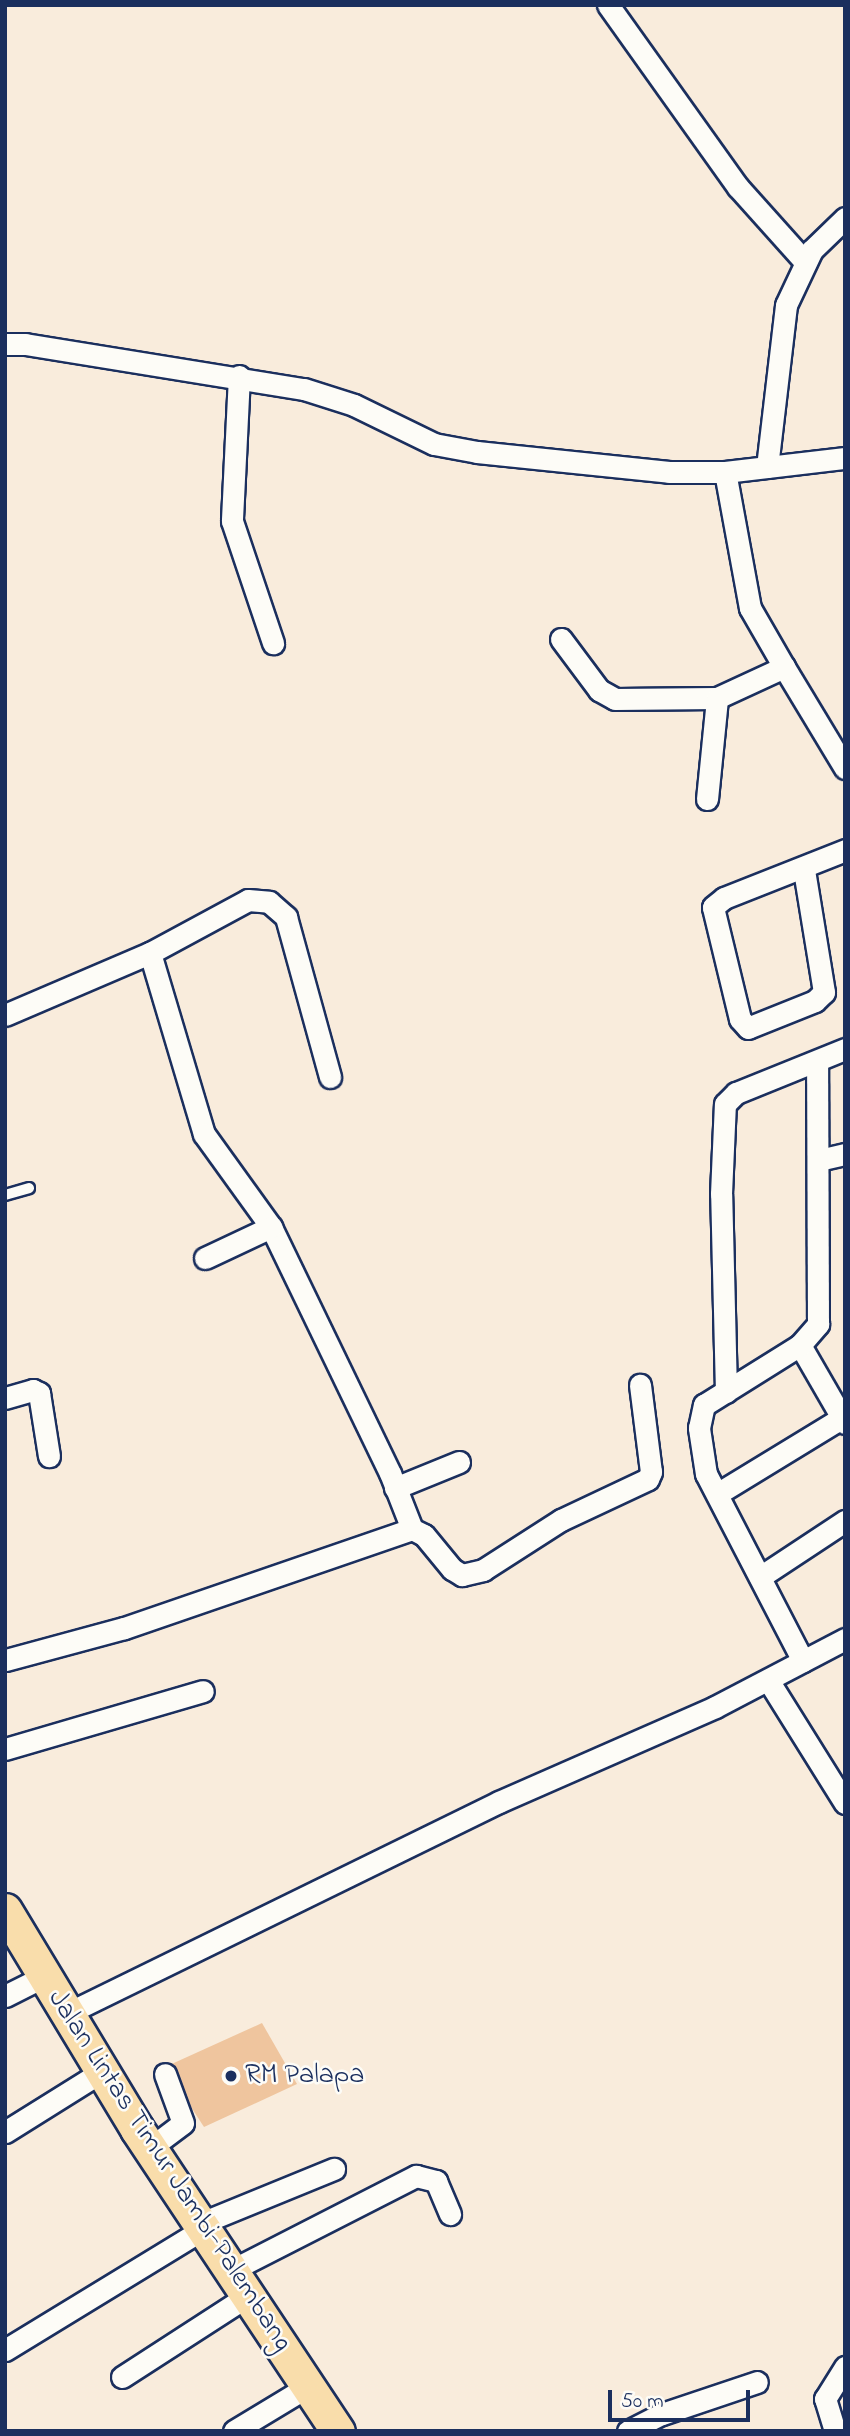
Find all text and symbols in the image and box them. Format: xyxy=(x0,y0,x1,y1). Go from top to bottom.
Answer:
street label: Jalan Lintas Timur Jambi-Palembang xyxy=(39,1984,299,2358)
place label: RM Palapa xyxy=(245,2059,364,2093)
marker: RM Palapa xyxy=(223,2068,239,2084)
scale bar xyxy=(612,2376,754,2420)
text: 50 m xyxy=(621,2387,664,2417)

